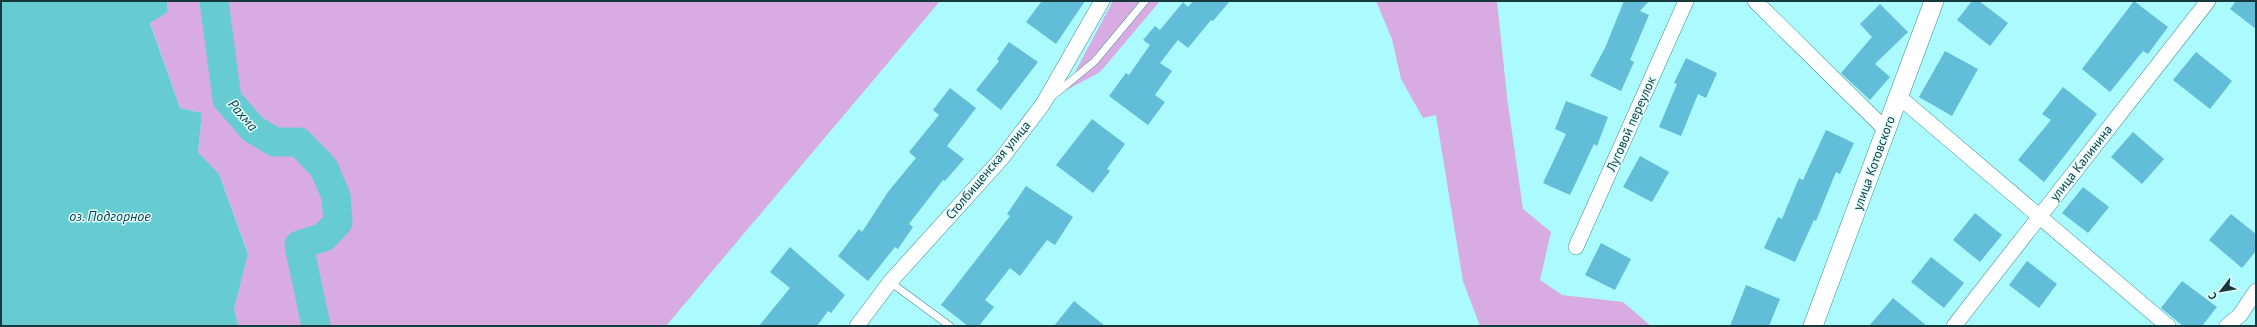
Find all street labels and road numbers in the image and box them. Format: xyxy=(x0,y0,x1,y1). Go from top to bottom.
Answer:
street label: Луговой переулок xyxy=(1602,73,1660,175)
street label: улица Котовского xyxy=(1849,113,1899,213)
street label: Столбищенская улица xyxy=(942,117,1034,223)
street label: улица Калинина xyxy=(2046,121,2116,205)

